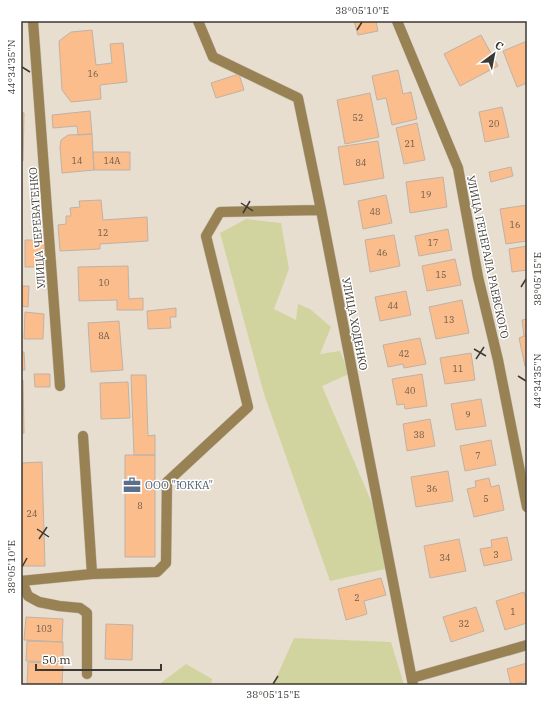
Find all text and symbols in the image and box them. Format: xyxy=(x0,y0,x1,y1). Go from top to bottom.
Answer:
text: 38°05'10"E xyxy=(335,4,389,17)
north arrow xyxy=(474,34,514,74)
text: С xyxy=(492,38,506,53)
text: 44°34'35"N xyxy=(5,39,18,95)
house number: 16 xyxy=(88,68,98,79)
house number: 52 xyxy=(353,112,363,123)
house number: 20 xyxy=(489,118,499,129)
house number: 21 xyxy=(405,138,415,149)
house number: 14 xyxy=(72,155,82,166)
house number: 14А xyxy=(104,155,121,166)
house number: 84 xyxy=(356,157,366,168)
street label: УЛИЦА ЧЕРЕВАТЕНКО xyxy=(26,167,48,289)
street label: УЛИЦА ГЕНЕРАЛА РАЕВСКОГО xyxy=(464,174,512,340)
house number: 19 xyxy=(421,189,431,200)
house number: 48 xyxy=(370,206,380,217)
house number: 16 xyxy=(510,219,520,230)
house number: 12 xyxy=(98,227,108,238)
house number: 17 xyxy=(428,237,438,248)
house number: 46 xyxy=(377,247,387,258)
text: 38°05'15"E xyxy=(531,252,544,306)
house number: 15 xyxy=(436,269,446,280)
street label: УЛИЦА ХОДЕНКО xyxy=(339,276,371,372)
house number: 10 xyxy=(99,277,109,288)
house number: 44 xyxy=(388,300,398,311)
house number: 13 xyxy=(444,314,454,325)
house number: 8А xyxy=(98,330,111,341)
house number: 42 xyxy=(399,348,409,359)
text: 44°34'35"N xyxy=(531,353,544,409)
house number: 11 xyxy=(453,363,463,374)
house number: 40 xyxy=(405,385,415,396)
house number: 9 xyxy=(465,409,471,420)
house number: 38 xyxy=(414,429,424,440)
house number: 7 xyxy=(475,450,481,461)
office icon: ООО "ЮККА" xyxy=(122,475,142,495)
place label: ООО "ЮККА" xyxy=(145,478,213,492)
house number: 36 xyxy=(427,483,437,494)
house number: 5 xyxy=(483,493,489,504)
house number: 8 xyxy=(137,500,143,511)
house number: 24 xyxy=(27,508,37,519)
text: 38°05'10"E xyxy=(5,540,18,594)
house number: 3 xyxy=(493,549,499,560)
house number: 34 xyxy=(440,552,450,563)
house number: 2 xyxy=(354,592,360,603)
house number: 1 xyxy=(510,606,516,617)
house number: 32 xyxy=(459,618,469,629)
house number: 103 xyxy=(36,623,52,634)
scale bar xyxy=(36,646,161,672)
text: 50 m xyxy=(42,652,71,667)
text: 38°05'15"E xyxy=(246,688,300,701)

